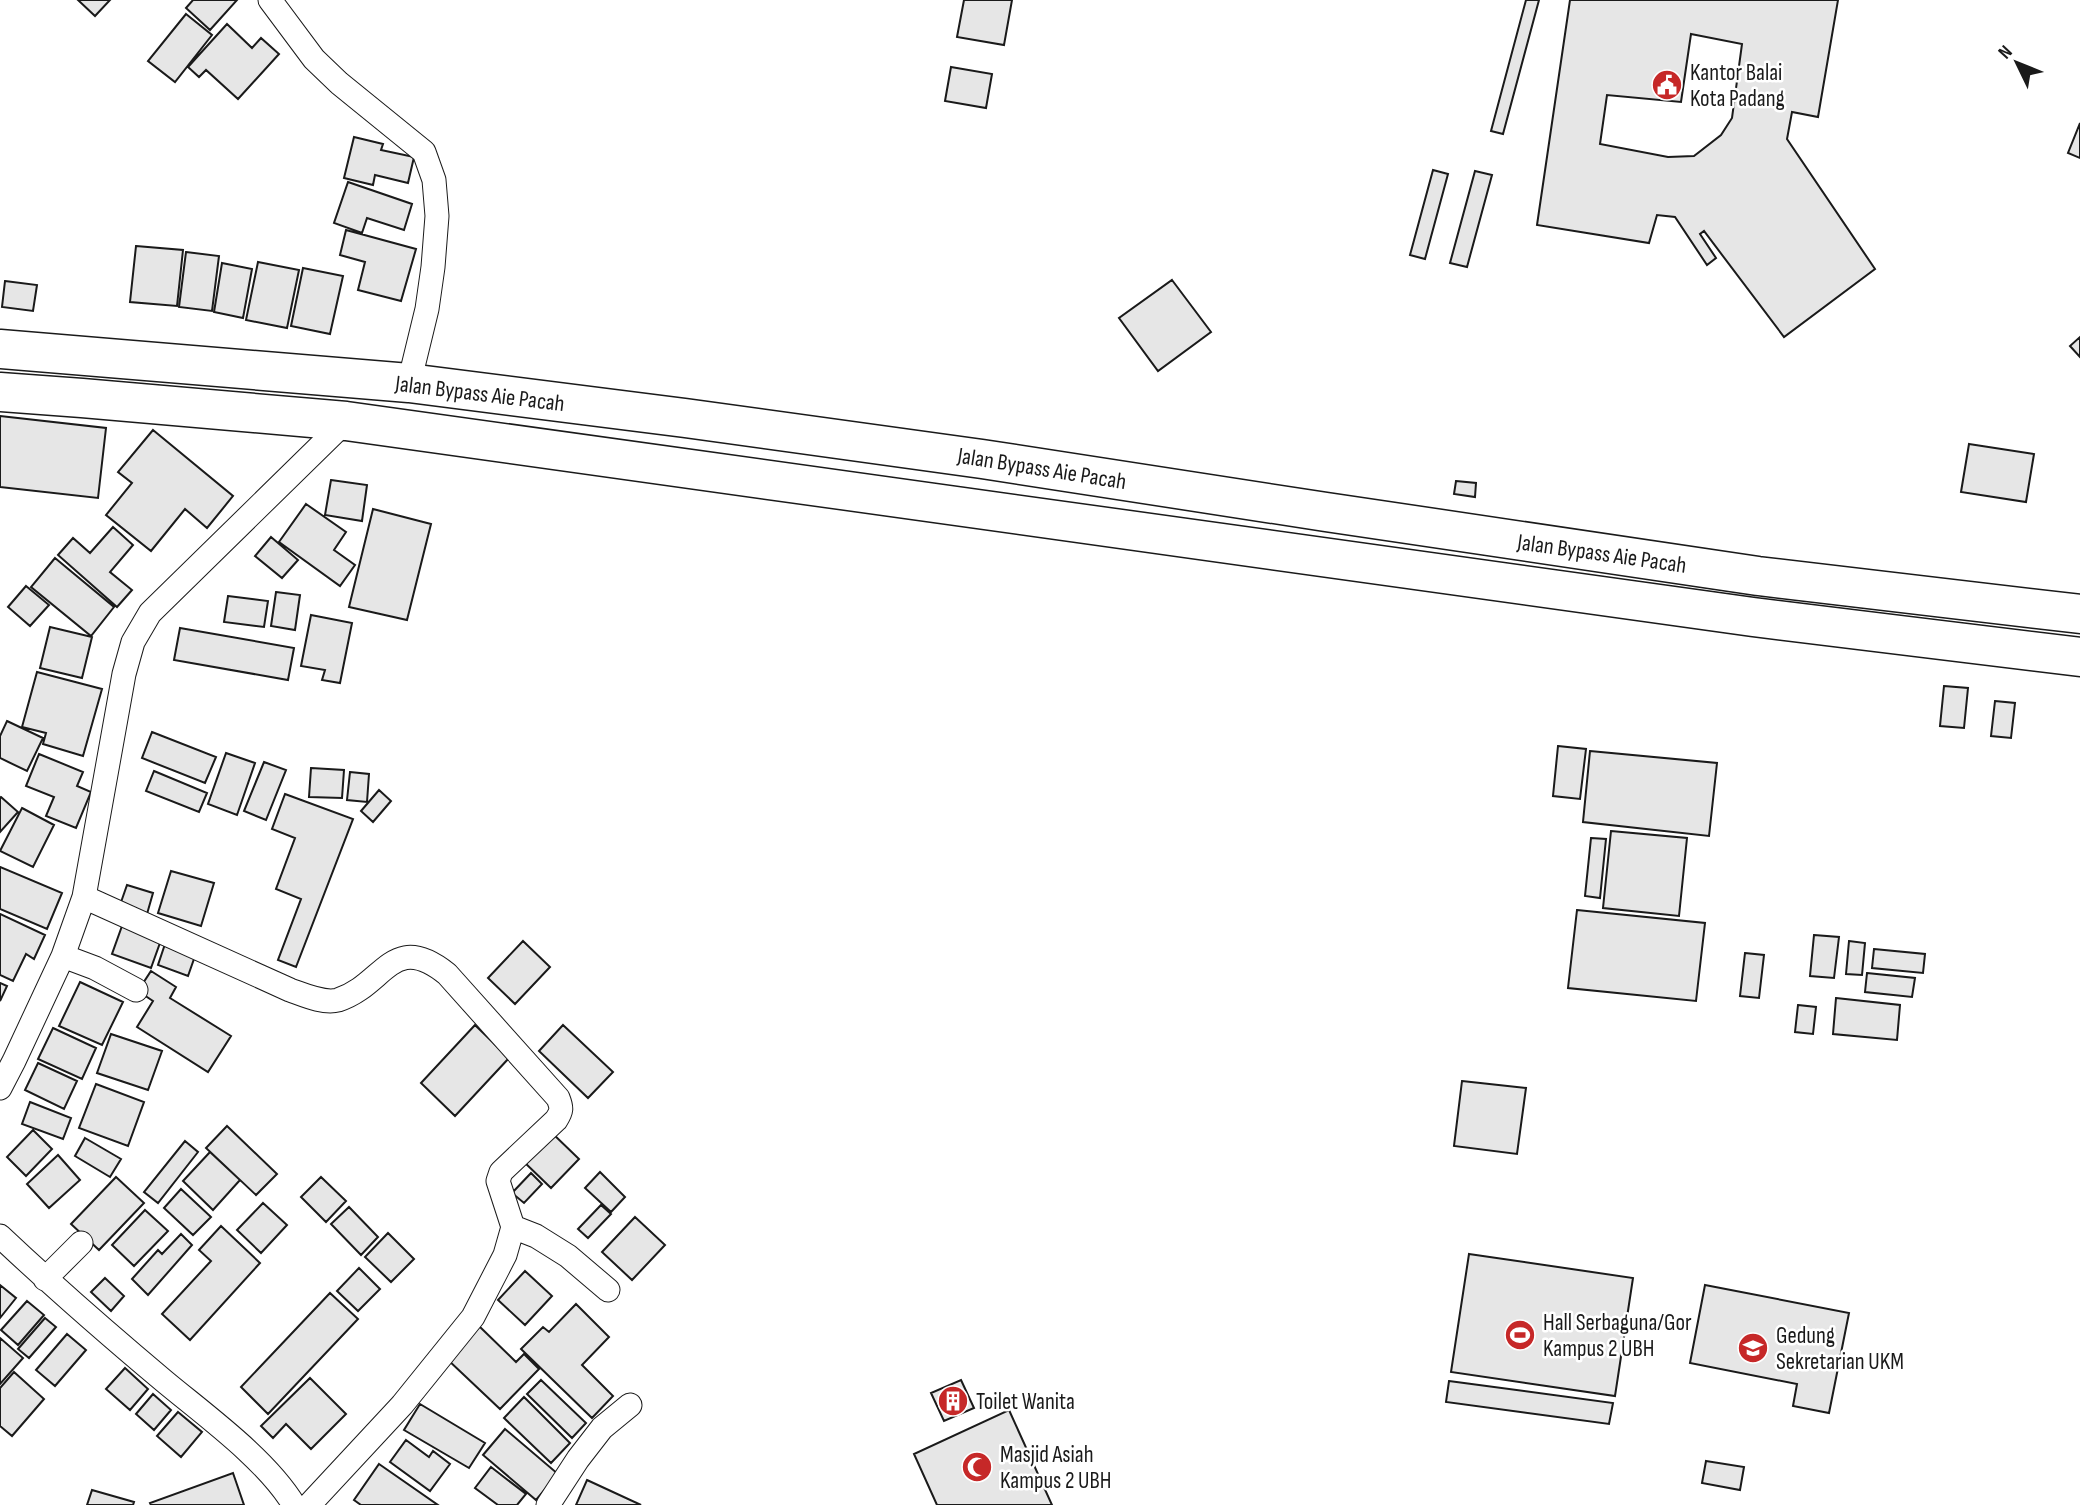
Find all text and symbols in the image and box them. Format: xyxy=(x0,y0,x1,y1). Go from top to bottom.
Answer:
north arrow xyxy=(1982,28,2052,98)
text: N xyxy=(1994,41,2018,64)
place label: Kantor Balai Kota Padang xyxy=(1690,59,1785,113)
public building icon: Kantor Balai Kota Padang xyxy=(1650,68,1684,102)
street label: Jalan Bypass Aie Pacah xyxy=(393,370,566,418)
street label: Jalan Bypass Aie Pacah xyxy=(955,442,1128,496)
street label: Jalan Bypass Aie Pacah xyxy=(1515,528,1688,580)
place label: Hall Serbaguna/Gor Kampus 2 UBH xyxy=(1543,1309,1692,1363)
sports icon: Hall Serbaguna/Gor Kampus 2 UBH xyxy=(1503,1318,1537,1352)
place label: Gedung Sekretarian UKM xyxy=(1776,1322,1904,1376)
school or university icon: Gedung Sekretarian UKM xyxy=(1736,1331,1770,1365)
building icon: Toilet Wanita xyxy=(936,1384,970,1418)
place label: Toilet Wanita xyxy=(976,1388,1075,1416)
place label: Masjid Asiah Kampus 2 UBH xyxy=(1000,1441,1111,1495)
mosque icon: Masjid Asiah Kampus 2 UBH xyxy=(960,1450,994,1484)

